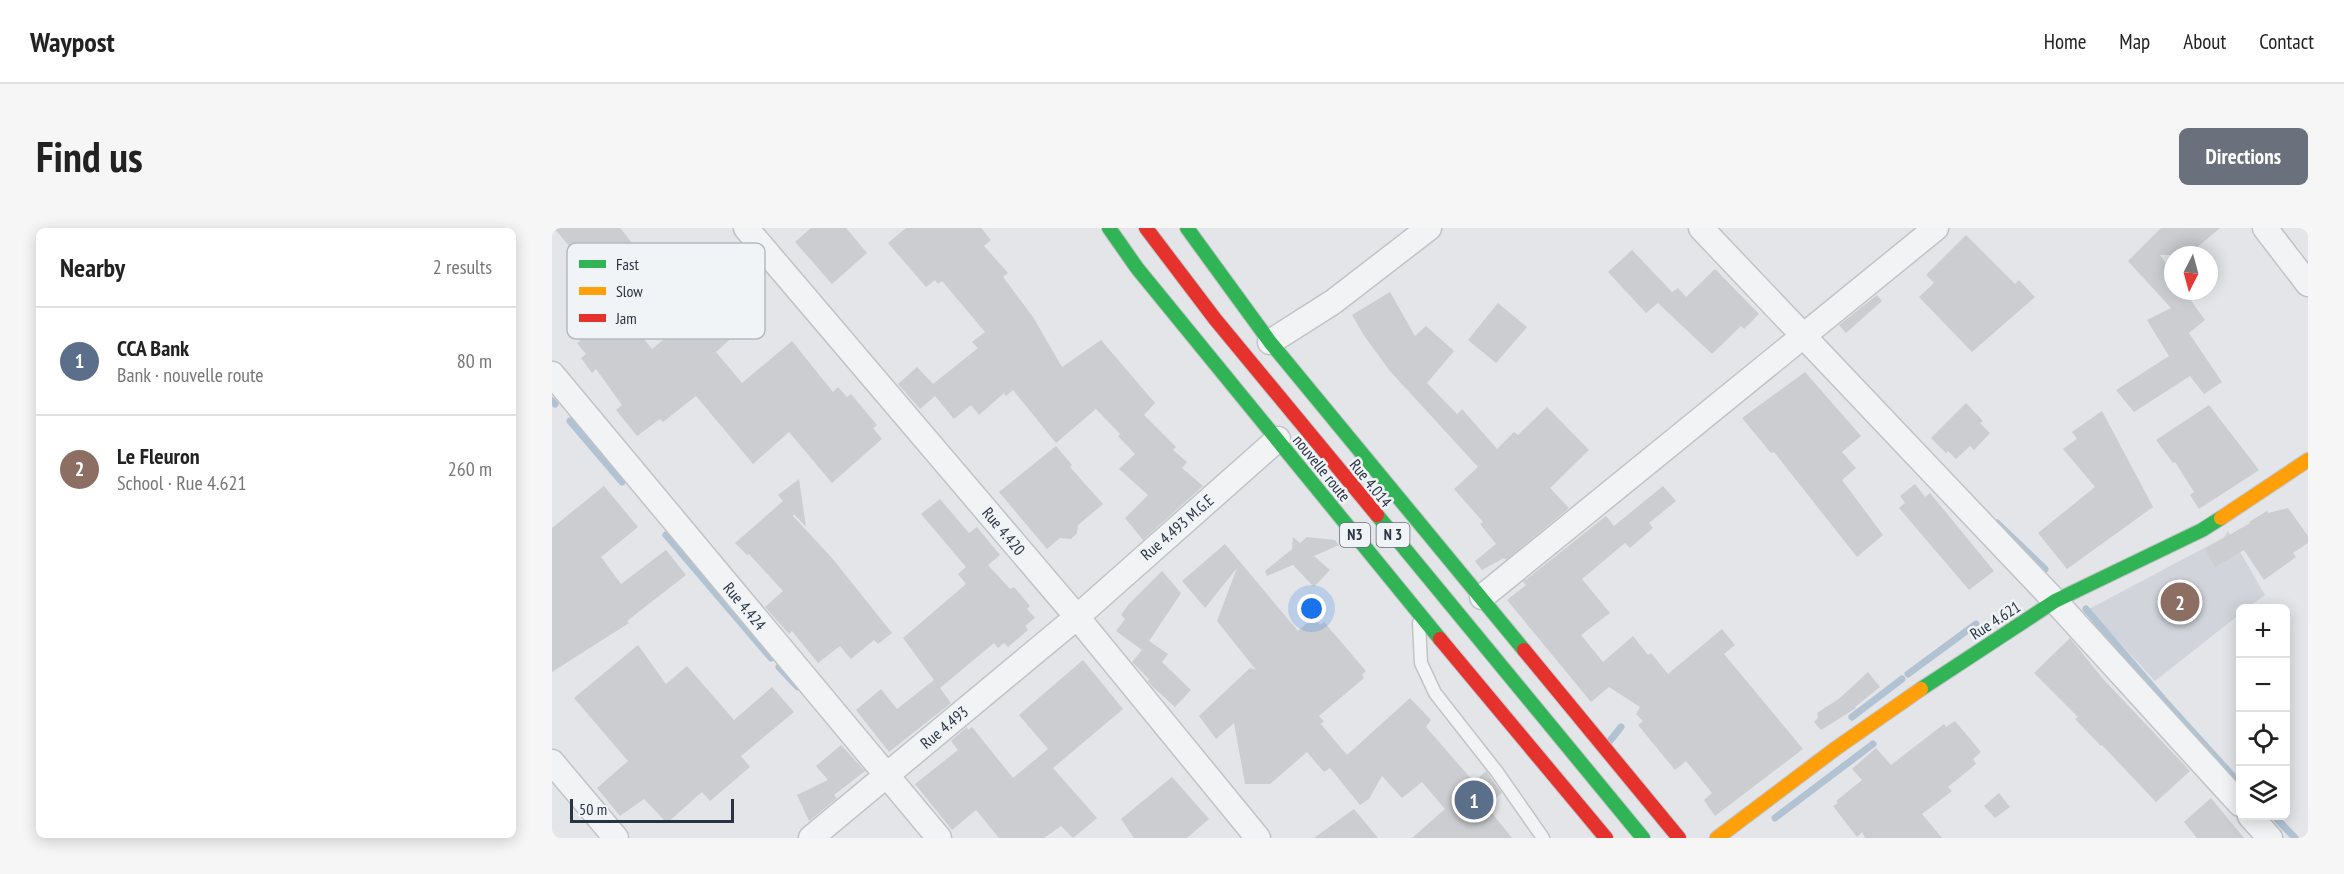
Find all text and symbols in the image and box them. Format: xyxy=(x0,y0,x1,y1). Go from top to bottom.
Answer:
text: Waypost xyxy=(30,23,115,60)
text: Home xyxy=(2044,28,2086,55)
text: Map xyxy=(2119,28,2150,55)
text: About xyxy=(2183,28,2226,55)
text: Contact xyxy=(2259,28,2314,55)
button: Directions xyxy=(2179,128,2308,185)
text: Find us xyxy=(36,129,143,184)
legend xyxy=(567,243,765,339)
north arrow xyxy=(2164,246,2218,300)
text: Nearby xyxy=(60,251,125,284)
text: 2 results xyxy=(433,254,492,280)
text: Fast xyxy=(616,254,639,274)
text: Slow xyxy=(616,281,643,301)
text: Jam xyxy=(615,308,637,328)
text: CCA Bank xyxy=(117,334,189,362)
text: 1 xyxy=(75,348,84,374)
text: 80 m xyxy=(457,348,492,374)
text: Bank · nouvelle route xyxy=(117,362,264,388)
street label: nouvelle route xyxy=(1289,431,1355,505)
text: Le Fleuron xyxy=(117,442,200,470)
street label: Rue 4.014 xyxy=(1346,455,1396,511)
text: 2 xyxy=(75,456,84,482)
text: 260 m xyxy=(448,456,492,482)
text: School · Rue 4.621 xyxy=(117,470,247,496)
street label: Rue 4.493 M.G.E xyxy=(1136,490,1218,564)
street label: Rue 4.420 xyxy=(978,503,1030,559)
road number: N3 xyxy=(1340,523,1370,547)
road number: N 3 xyxy=(1376,523,1410,547)
street label: Rue 4.424 xyxy=(719,578,771,634)
pin: 2 xyxy=(2160,580,2200,625)
your location xyxy=(1297,594,1326,623)
street label: Rue 4.621 xyxy=(1966,596,2024,644)
map controls xyxy=(2236,604,2290,820)
button: + xyxy=(2236,604,2290,658)
button: − xyxy=(2236,658,2290,712)
street label: Rue 4.493 xyxy=(916,701,972,753)
button: locate xyxy=(2236,712,2290,766)
button: layers xyxy=(2236,766,2290,820)
pin: 1 xyxy=(1454,778,1494,822)
scale bar xyxy=(570,796,734,824)
text: 50 m xyxy=(579,799,607,819)

